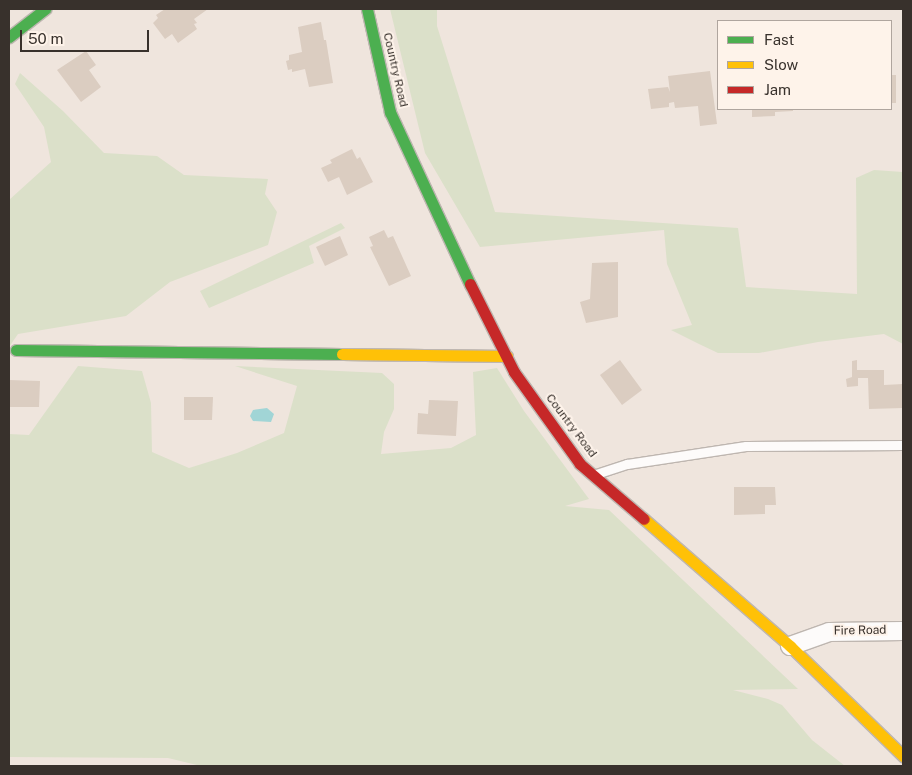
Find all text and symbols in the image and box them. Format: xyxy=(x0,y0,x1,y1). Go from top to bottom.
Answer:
scale bar xyxy=(22,20,151,52)
legend xyxy=(717,20,892,110)
text: 50 m xyxy=(28,30,63,47)
street label: Country Road xyxy=(379,31,411,109)
text: Fast xyxy=(764,31,794,48)
text: Slow xyxy=(764,56,798,73)
text: Jam xyxy=(764,81,791,98)
street label: Country Road xyxy=(542,391,600,461)
street label: Fire Road xyxy=(833,623,887,639)

